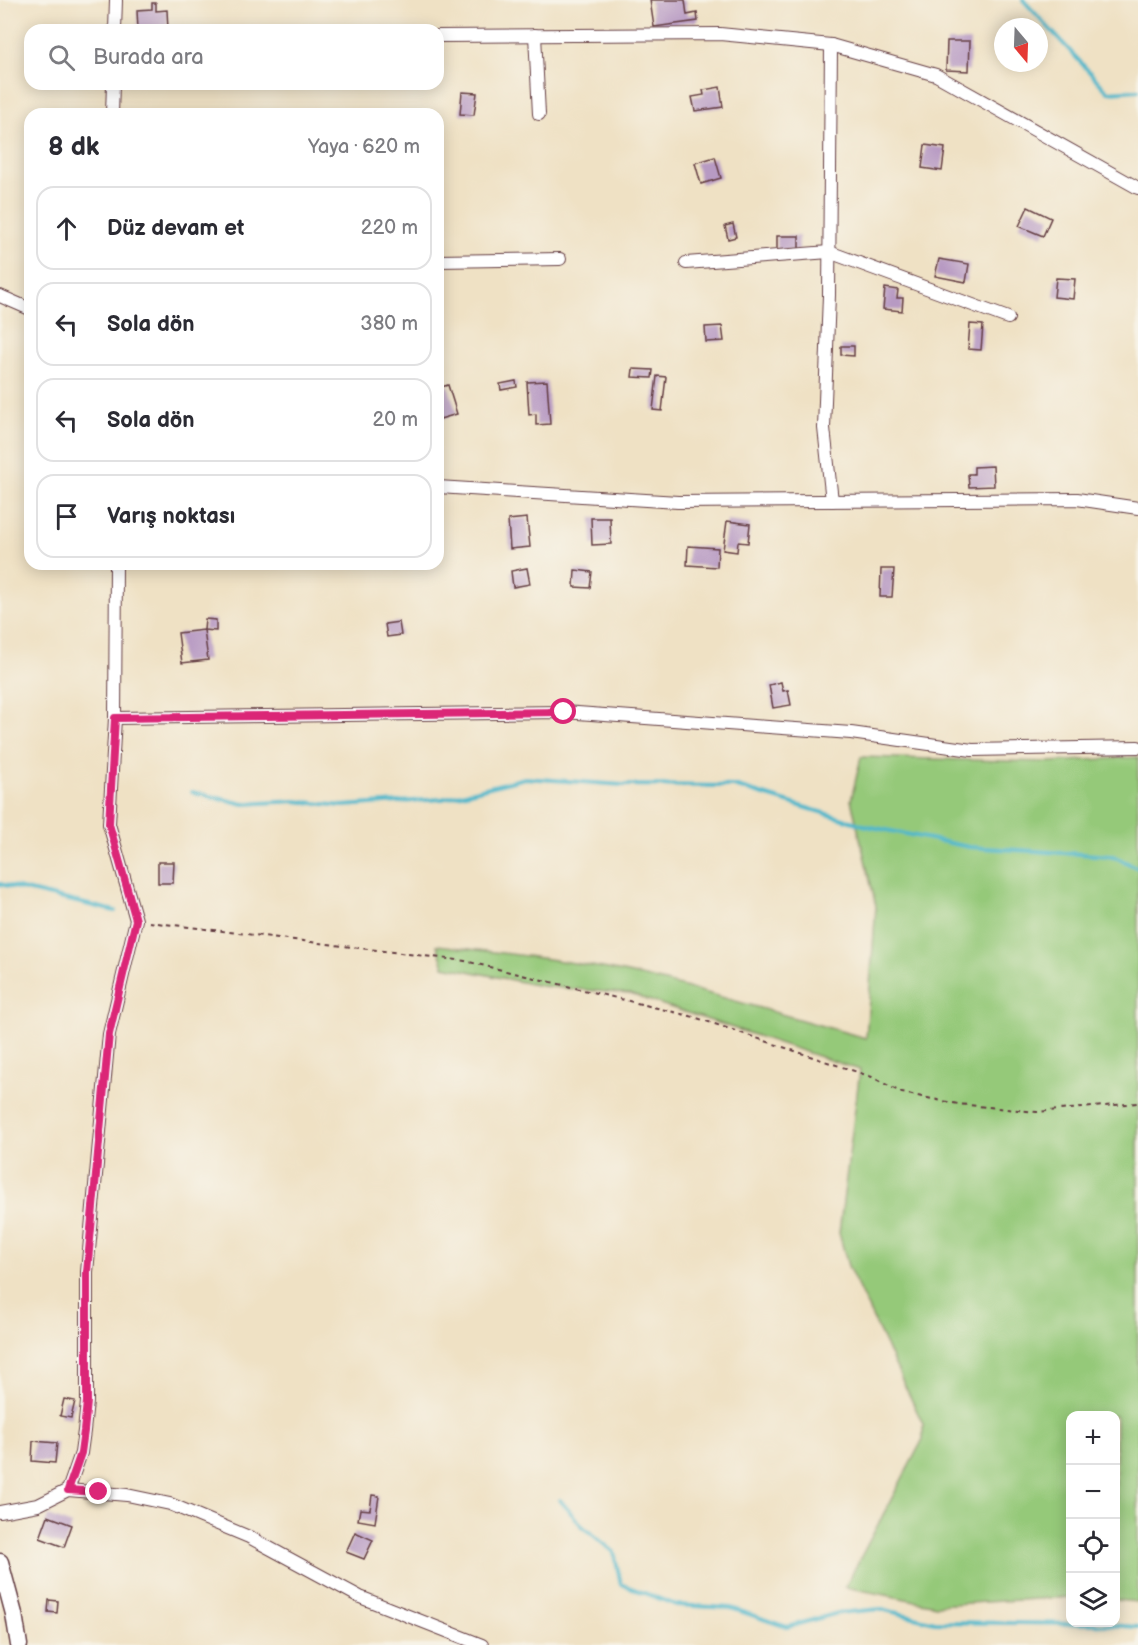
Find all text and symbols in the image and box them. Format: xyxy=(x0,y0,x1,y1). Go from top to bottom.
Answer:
north arrow xyxy=(994,18,1048,72)
search box xyxy=(24,24,444,90)
icon: search xyxy=(45,41,78,74)
text: Burada ara xyxy=(93,44,204,71)
text: 8 dk xyxy=(48,132,99,163)
text: Yaya · 620 m xyxy=(308,135,420,159)
icon: ahead xyxy=(50,212,83,245)
text: Düz devam et xyxy=(107,215,244,242)
text: 220 m xyxy=(361,216,418,240)
icon: left xyxy=(50,308,83,341)
text: Sola dön xyxy=(107,311,195,338)
text: 380 m xyxy=(360,312,418,336)
icon: left xyxy=(50,404,83,437)
text: Sola dön xyxy=(107,407,195,434)
text: 20 m xyxy=(373,408,418,432)
icon: arrive xyxy=(50,500,83,533)
text: Varış noktası xyxy=(107,503,235,530)
route start xyxy=(550,698,576,724)
map controls xyxy=(1066,1411,1120,1627)
button: + xyxy=(1066,1411,1120,1465)
button: − xyxy=(1066,1465,1120,1519)
route end xyxy=(85,1478,111,1504)
button: locate xyxy=(1066,1519,1120,1573)
button: layers xyxy=(1066,1573,1120,1627)

